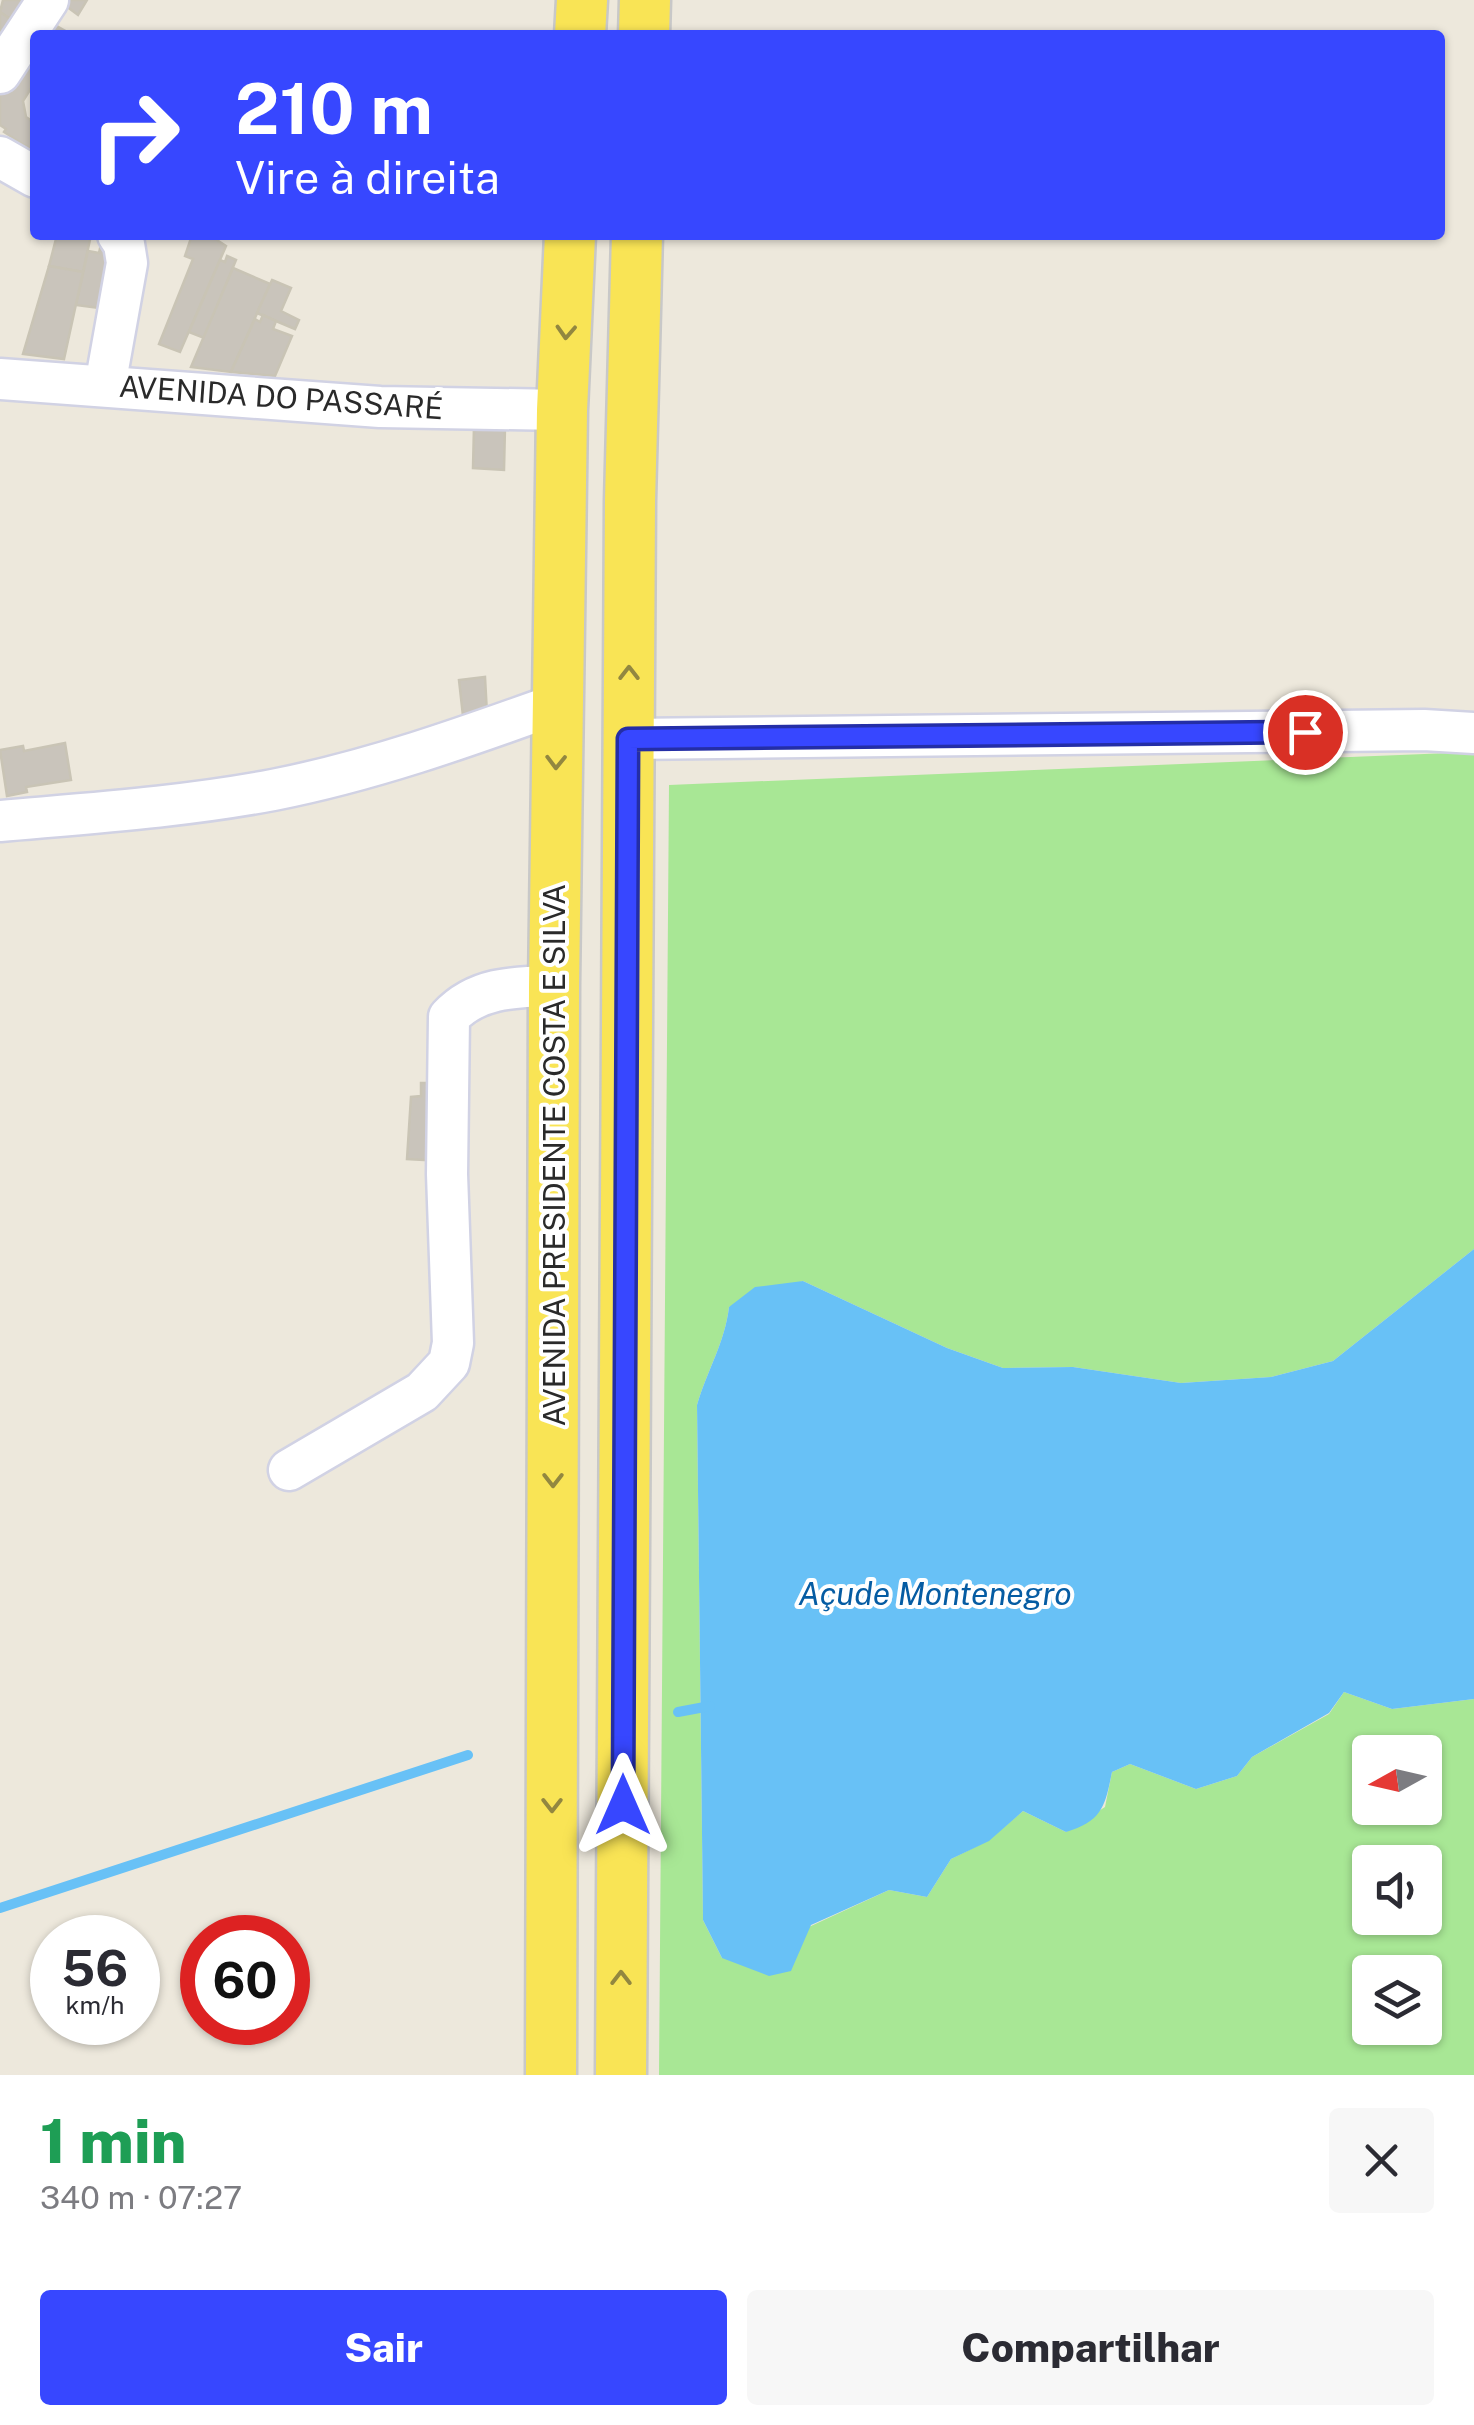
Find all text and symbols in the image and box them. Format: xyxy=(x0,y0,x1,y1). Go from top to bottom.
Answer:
text: 210 m xyxy=(235,67,433,150)
icon: right xyxy=(70,70,200,200)
text: Vire à direita xyxy=(235,151,500,204)
one-way arrow xyxy=(556,325,577,341)
street label: AVENIDA DO PASSARÉ xyxy=(118,368,444,426)
one-way arrow xyxy=(618,664,640,680)
pin xyxy=(1263,690,1348,775)
icon: arrive xyxy=(1278,705,1333,760)
one-way arrow xyxy=(546,755,567,771)
street label: AVENIDA PRESIDENTE COSTA E SILVA xyxy=(536,884,572,1426)
one-way arrow xyxy=(542,1472,564,1488)
water label: Açude Montenegro xyxy=(798,1575,1072,1612)
north arrow xyxy=(1352,1735,1442,1825)
map controls xyxy=(1352,1735,1442,2045)
position arrow xyxy=(571,1753,675,1857)
one-way arrow xyxy=(541,1798,563,1813)
button: sound xyxy=(1352,1845,1442,1935)
speed limit sign: 60 xyxy=(180,1915,310,2045)
text: 56 xyxy=(62,1938,128,1997)
button: layers xyxy=(1352,1955,1442,2045)
one-way arrow xyxy=(611,1969,632,1985)
text: km/h xyxy=(66,1990,124,2020)
text: 1 min xyxy=(40,2106,187,2177)
button: close xyxy=(1329,2108,1434,2213)
text: 340 m · 07:27 xyxy=(40,2179,242,2216)
button: Sair xyxy=(40,2290,727,2405)
button: Compartilhar xyxy=(747,2290,1434,2405)

